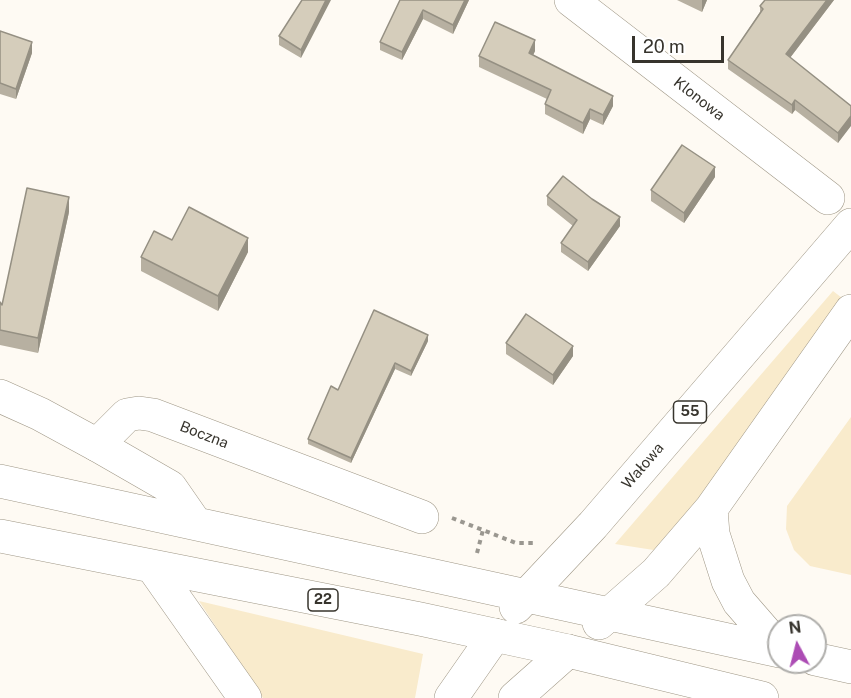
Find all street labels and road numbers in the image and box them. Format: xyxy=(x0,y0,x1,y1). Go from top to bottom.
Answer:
street label: Klonowa xyxy=(670,74,728,124)
road number: 55 xyxy=(674,401,706,423)
street label: Boczna xyxy=(177,418,231,452)
street label: Wałowa xyxy=(618,439,668,493)
road number: 22 xyxy=(308,589,338,611)

